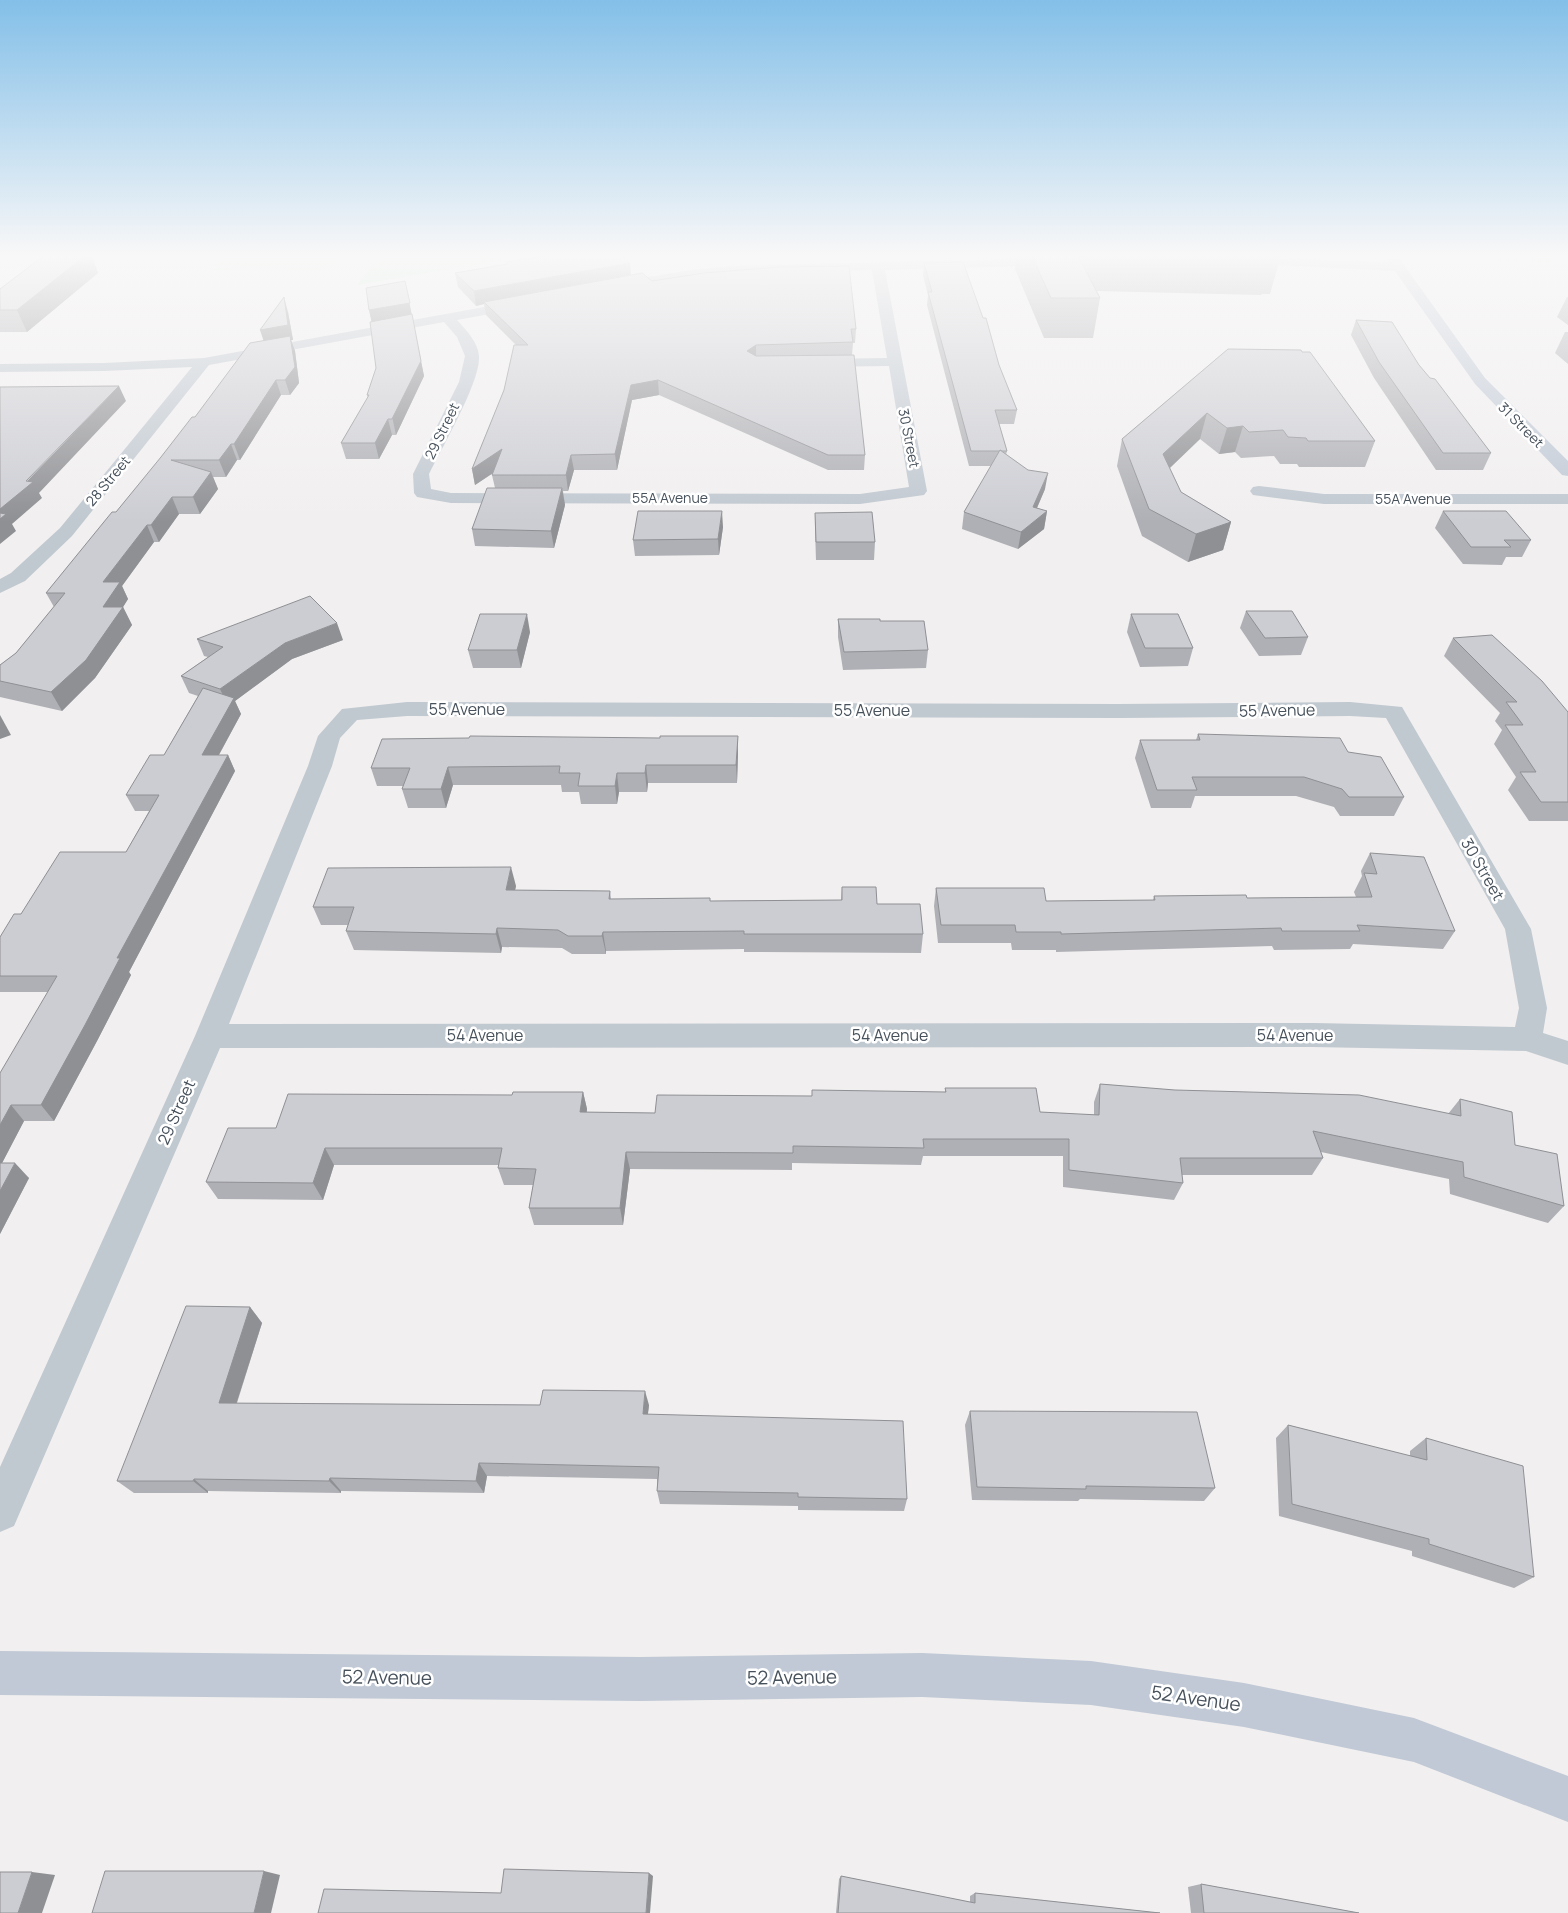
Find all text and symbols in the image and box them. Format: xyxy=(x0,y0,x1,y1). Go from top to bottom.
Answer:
street label: 31 Street xyxy=(1494,398,1549,452)
street label: 29 Street xyxy=(420,399,464,462)
street label: 30 Street xyxy=(894,407,925,470)
street label: 28 Street xyxy=(81,451,134,510)
street label: 55A Avenue xyxy=(632,488,708,507)
street label: 55A Avenue xyxy=(1375,489,1451,508)
street label: 55 Avenue xyxy=(429,698,505,720)
street label: 55 Avenue xyxy=(1239,698,1315,722)
street label: 55 Avenue xyxy=(834,699,910,721)
street label: 30 Street xyxy=(1456,834,1510,904)
street label: 54 Avenue xyxy=(447,1024,523,1046)
street label: 54 Avenue xyxy=(852,1024,928,1046)
street label: 54 Avenue xyxy=(1257,1024,1333,1046)
street label: 29 Street xyxy=(152,1076,200,1148)
street label: 52 Avenue xyxy=(342,1663,432,1691)
street label: 52 Avenue xyxy=(747,1663,837,1691)
street label: 52 Avenue xyxy=(1150,1679,1242,1717)

